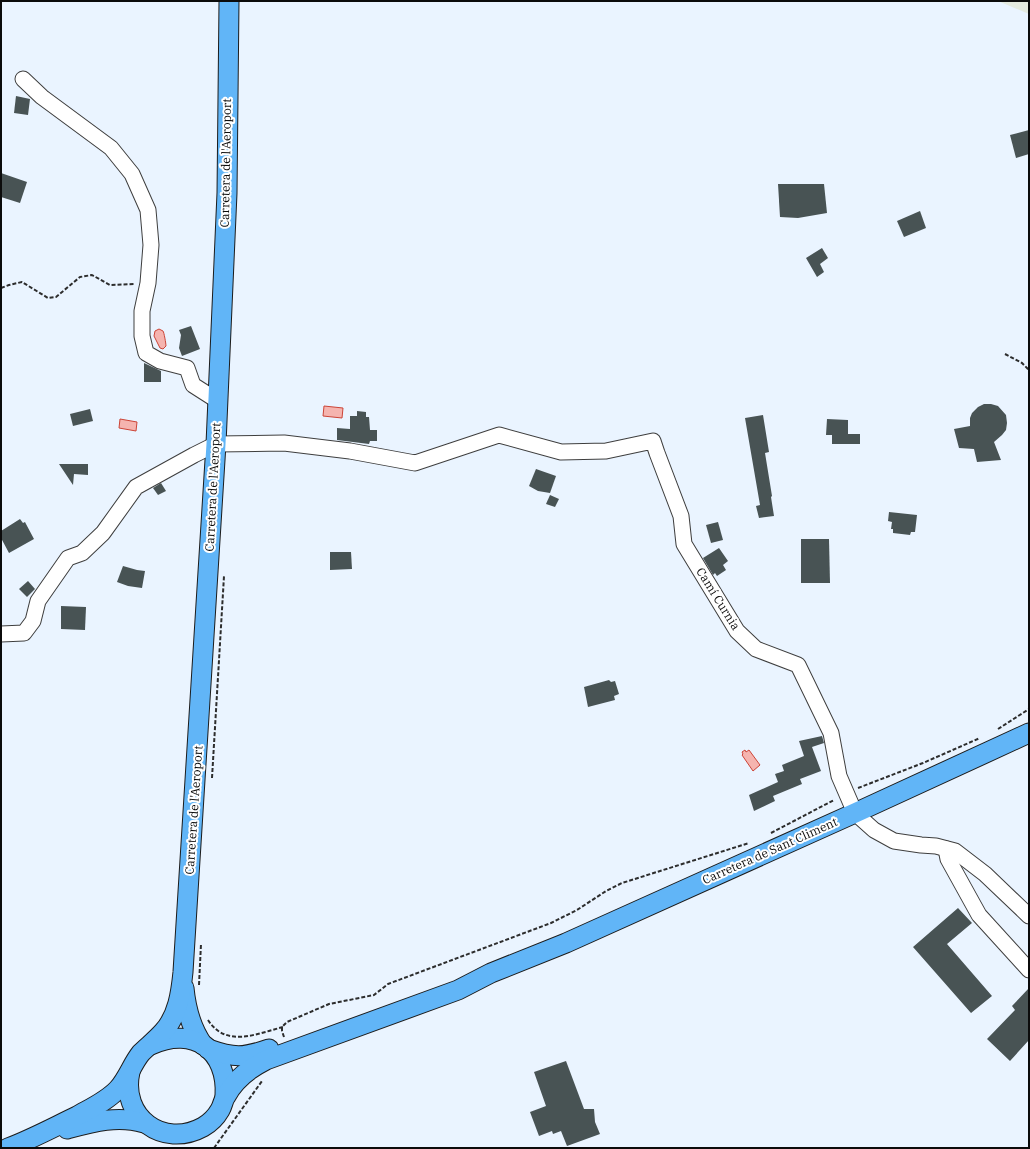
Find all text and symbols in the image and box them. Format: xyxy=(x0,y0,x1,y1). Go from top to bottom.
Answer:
street label: Carretera de l'Aeroport xyxy=(217,98,234,228)
street label: Carretera de l'Aeroport xyxy=(202,422,223,552)
street label: Camí Curnia xyxy=(693,565,744,633)
street label: Carretera de l'Aeroport xyxy=(182,745,205,875)
street label: Carretera de Sant Climent xyxy=(700,814,840,887)

